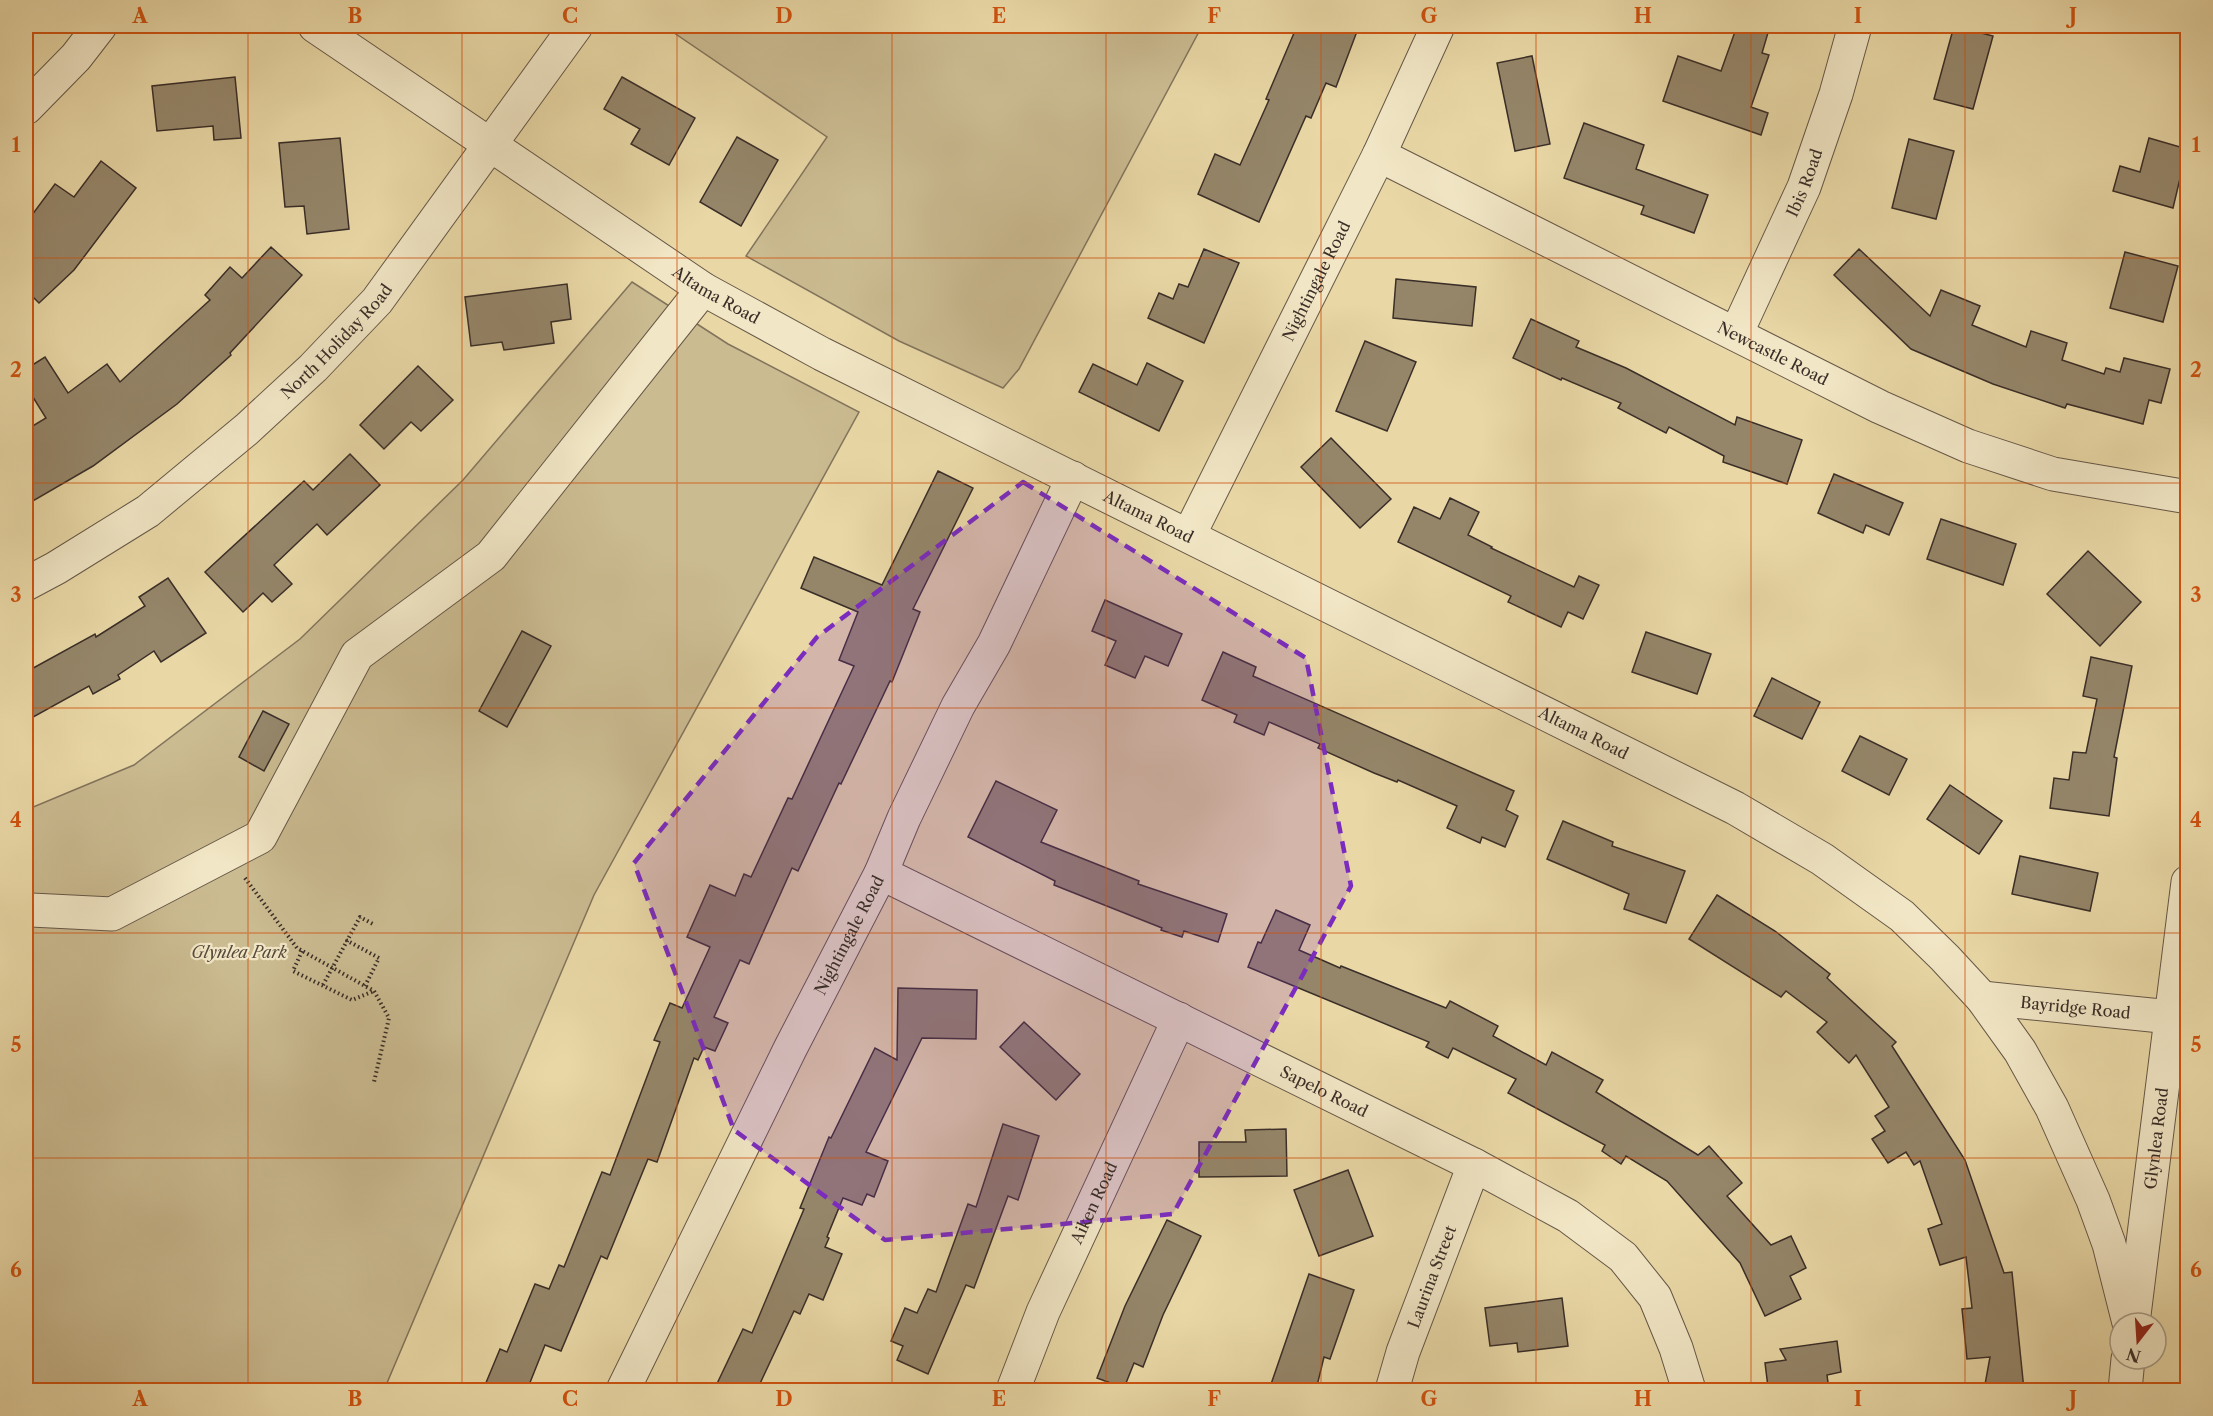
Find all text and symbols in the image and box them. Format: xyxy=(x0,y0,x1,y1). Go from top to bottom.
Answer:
text: A xyxy=(131,4,148,28)
text: B xyxy=(348,4,363,28)
text: C xyxy=(562,4,578,28)
text: D xyxy=(775,4,793,28)
text: E xyxy=(992,4,1006,28)
text: F xyxy=(1207,4,1221,28)
text: G xyxy=(1421,4,1438,28)
text: H xyxy=(1634,4,1652,28)
text: I xyxy=(1854,4,1862,28)
text: J xyxy=(2065,4,2077,28)
text: 1 xyxy=(12,133,21,157)
text: 1 xyxy=(2192,133,2201,157)
street label: Ibis Road xyxy=(1782,146,1826,220)
street label: Nightingale Road xyxy=(1278,217,1354,344)
street label: Altama Road xyxy=(668,261,763,328)
street label: North Holiday Road xyxy=(276,280,396,403)
street label: Newcastle Road xyxy=(1714,317,1832,389)
text: 2 xyxy=(10,358,22,382)
text: 2 xyxy=(2190,358,2202,382)
street label: Altama Road xyxy=(1099,485,1197,547)
text: 3 xyxy=(10,583,22,607)
text: 3 xyxy=(2190,583,2202,607)
street label: Altama Road xyxy=(1535,702,1632,764)
text: 4 xyxy=(10,808,22,832)
text: 4 xyxy=(2190,808,2202,832)
street label: Nightingale Road xyxy=(810,872,888,998)
park label: Glynlea Park xyxy=(191,942,287,962)
street label: Bayridge Road xyxy=(2019,992,2132,1023)
text: 5 xyxy=(10,1033,22,1057)
text: 5 xyxy=(2190,1033,2202,1057)
street label: Sapelo Road xyxy=(1277,1061,1372,1121)
street label: Glynlea Road xyxy=(2140,1086,2172,1190)
street label: Aiken Road xyxy=(1066,1158,1121,1248)
street label: Laurina Street xyxy=(1403,1222,1460,1331)
text: 6 xyxy=(10,1258,22,1282)
text: 6 xyxy=(2190,1258,2202,1282)
north arrow xyxy=(2108,1311,2168,1371)
text: N xyxy=(2124,1344,2143,1367)
text: A xyxy=(131,1387,148,1411)
text: B xyxy=(348,1387,363,1411)
text: C xyxy=(562,1387,578,1411)
text: D xyxy=(775,1387,793,1411)
text: E xyxy=(992,1387,1006,1411)
text: F xyxy=(1207,1387,1221,1411)
text: G xyxy=(1421,1387,1438,1411)
text: H xyxy=(1634,1387,1652,1411)
text: I xyxy=(1854,1387,1862,1411)
text: J xyxy=(2065,1387,2077,1411)

